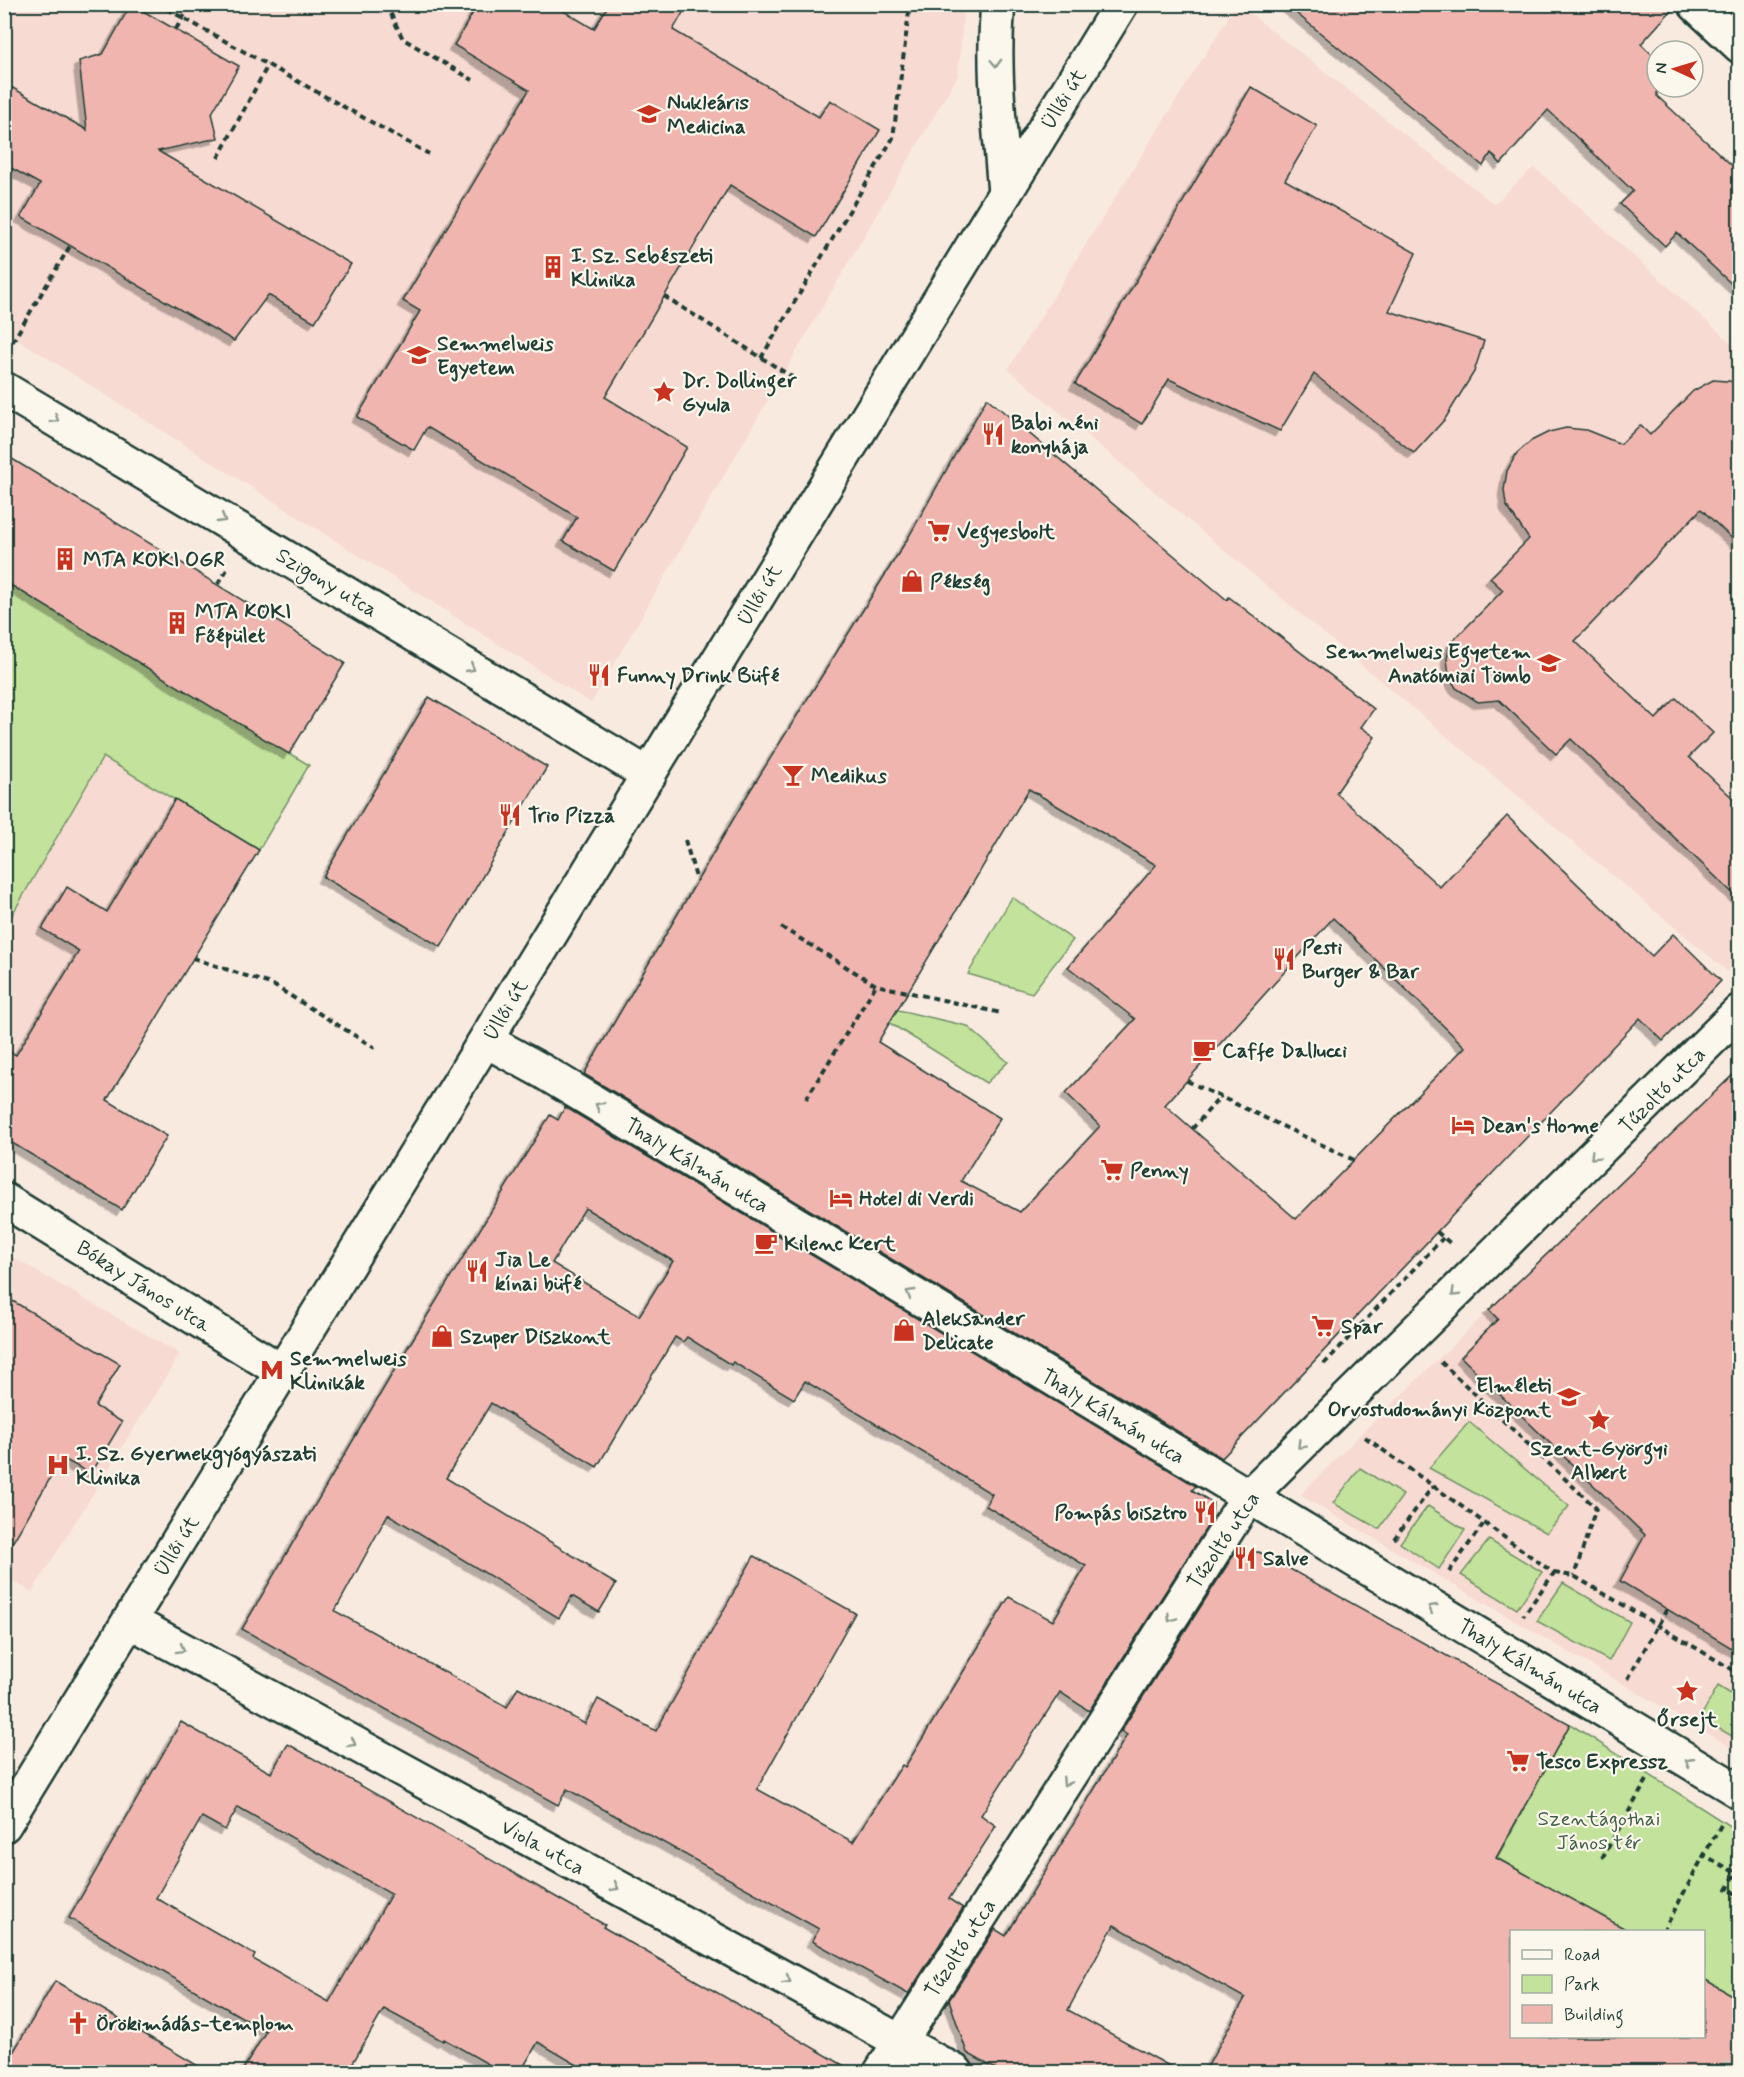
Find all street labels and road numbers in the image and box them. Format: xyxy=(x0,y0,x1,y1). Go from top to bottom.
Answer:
street label: Üllői út xyxy=(1034,63,1094,135)
street label: Szigony utca xyxy=(270,542,382,625)
street label: Üllői út xyxy=(731,559,789,631)
street label: Üllői út xyxy=(477,974,535,1046)
street label: Tűzoltó utca xyxy=(1613,1041,1712,1140)
street label: Thaly Kálmán utca xyxy=(619,1112,774,1220)
street label: Bókay János utca xyxy=(71,1234,216,1340)
street label: Thaly Kálmán utca xyxy=(1035,1363,1190,1471)
street label: Tűzoltó utca xyxy=(1181,1486,1267,1595)
street label: Üllői út xyxy=(147,1510,207,1582)
street label: Thaly Kálmán utca xyxy=(1452,1613,1607,1721)
street label: Viola utca xyxy=(496,1813,590,1882)
street label: Tűzoltó utca xyxy=(919,1894,1003,2003)

